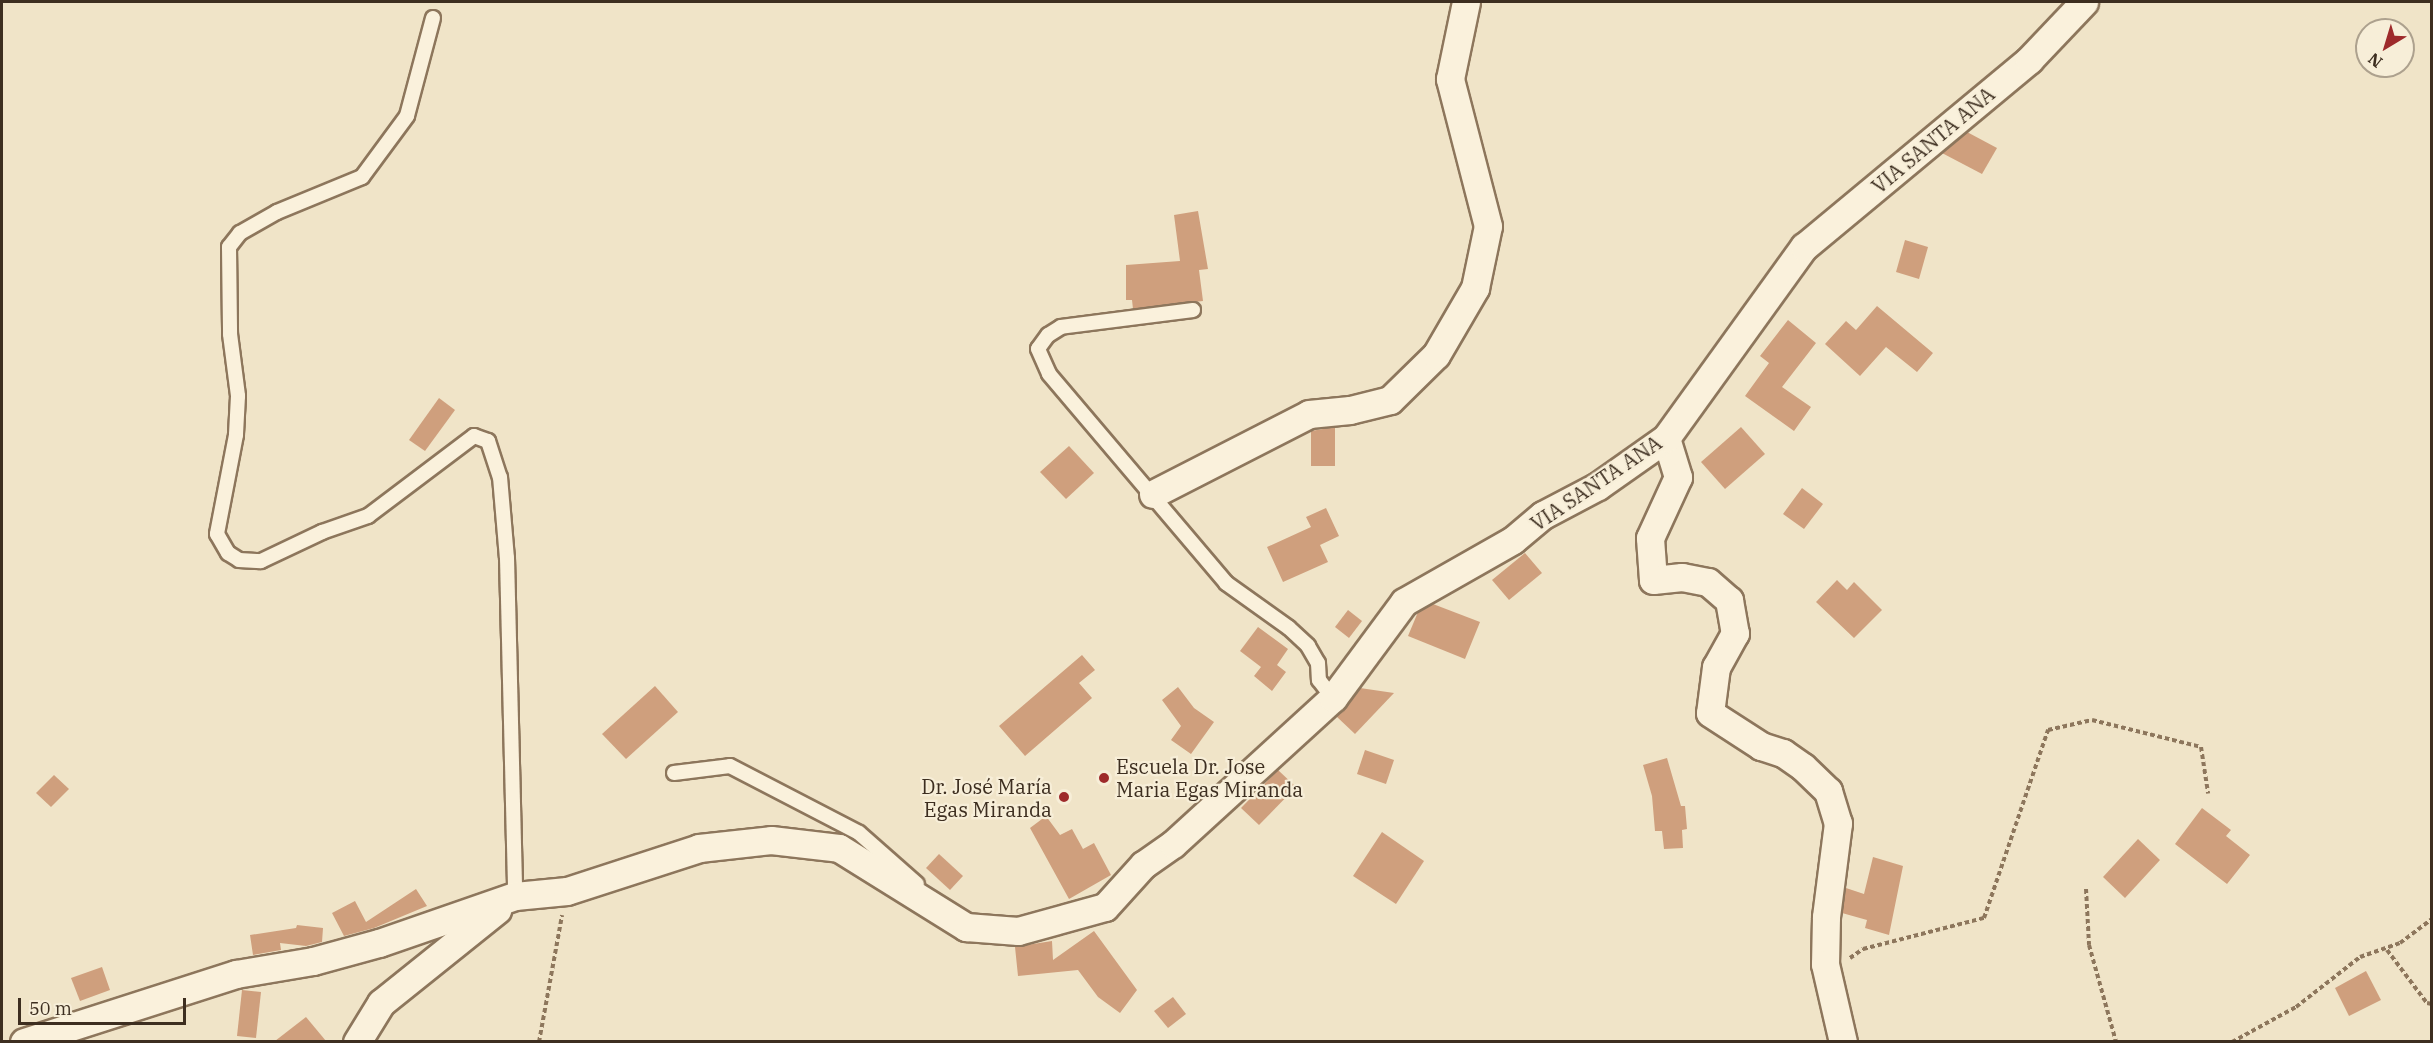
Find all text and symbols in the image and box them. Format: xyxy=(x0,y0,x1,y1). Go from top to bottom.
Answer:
north arrow xyxy=(2355,18,2415,78)
text: N xyxy=(2364,49,2386,72)
street label: VIA SANTA ANA xyxy=(1867,82,1999,198)
street label: VIA SANTA ANA xyxy=(1526,430,1666,536)
place label: Escuela Dr. Jose Maria Egas Miranda xyxy=(1116,754,1303,801)
marker: Escuela Dr. Jose Maria Egas Miranda xyxy=(1097,771,1111,785)
place label: Dr. José María Egas Miranda xyxy=(921,774,1052,821)
marker: Dr. José María Egas Miranda xyxy=(1057,790,1071,804)
scale bar xyxy=(21,986,189,1024)
text: 50 m xyxy=(29,997,72,1020)

